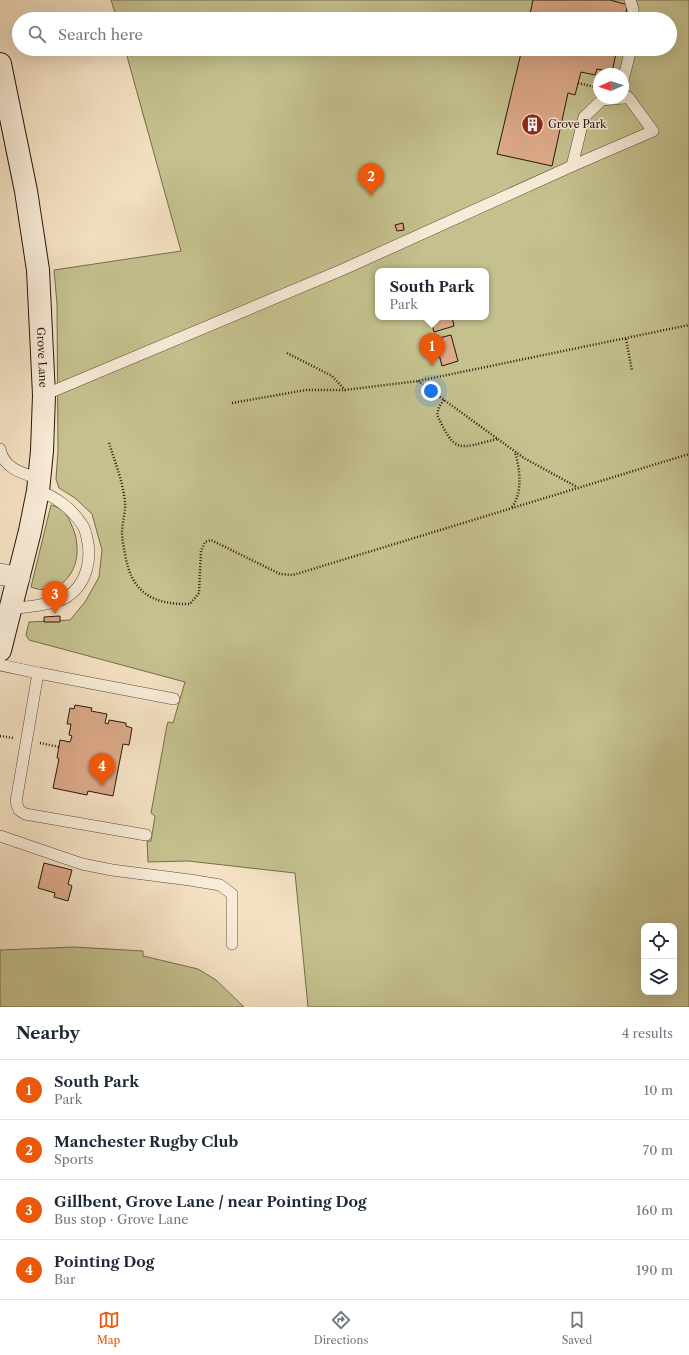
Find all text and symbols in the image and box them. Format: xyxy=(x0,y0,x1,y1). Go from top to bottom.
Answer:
search box xyxy=(12,12,677,56)
icon: search xyxy=(26,23,48,45)
text: Search here xyxy=(58,25,143,44)
north arrow xyxy=(593,68,629,104)
building icon: Grove Park xyxy=(520,111,546,137)
place label: Grove Park xyxy=(548,117,607,131)
pin: 2 xyxy=(358,163,384,196)
popup xyxy=(375,268,489,320)
text: South Park xyxy=(389,277,475,296)
text: Park xyxy=(389,296,418,312)
street label: Grove Lane xyxy=(34,327,51,388)
pin: 1 xyxy=(419,333,445,366)
your location xyxy=(421,381,441,401)
pin: 3 xyxy=(42,581,68,614)
pin: 4 xyxy=(89,753,115,786)
map controls xyxy=(641,923,677,995)
button: locate xyxy=(641,923,677,959)
button: layers xyxy=(641,959,677,995)
text: Nearby xyxy=(16,1023,80,1043)
text: 4 results xyxy=(622,1025,673,1041)
text: South Park xyxy=(54,1072,139,1091)
text: 1 xyxy=(26,1082,32,1098)
text: 10 m xyxy=(644,1082,673,1098)
text: Park xyxy=(54,1091,82,1107)
text: Manchester Rugby Club xyxy=(54,1132,238,1151)
text: 2 xyxy=(25,1142,33,1158)
text: 70 m xyxy=(643,1142,673,1158)
text: Sports xyxy=(54,1151,93,1167)
text: Gillbent, Grove Lane / near Pointing Dog xyxy=(54,1192,367,1211)
text: 3 xyxy=(25,1202,33,1218)
text: 160 m xyxy=(636,1202,673,1218)
text: Bus stop · Grove Lane xyxy=(54,1211,189,1227)
text: Pointing Dog xyxy=(54,1252,154,1271)
text: 4 xyxy=(25,1262,33,1278)
text: 190 m xyxy=(636,1262,673,1278)
text: Bar xyxy=(54,1271,75,1287)
tab: Map xyxy=(97,1309,120,1347)
tab: Directions xyxy=(314,1309,368,1347)
tab: Saved xyxy=(562,1309,592,1347)

